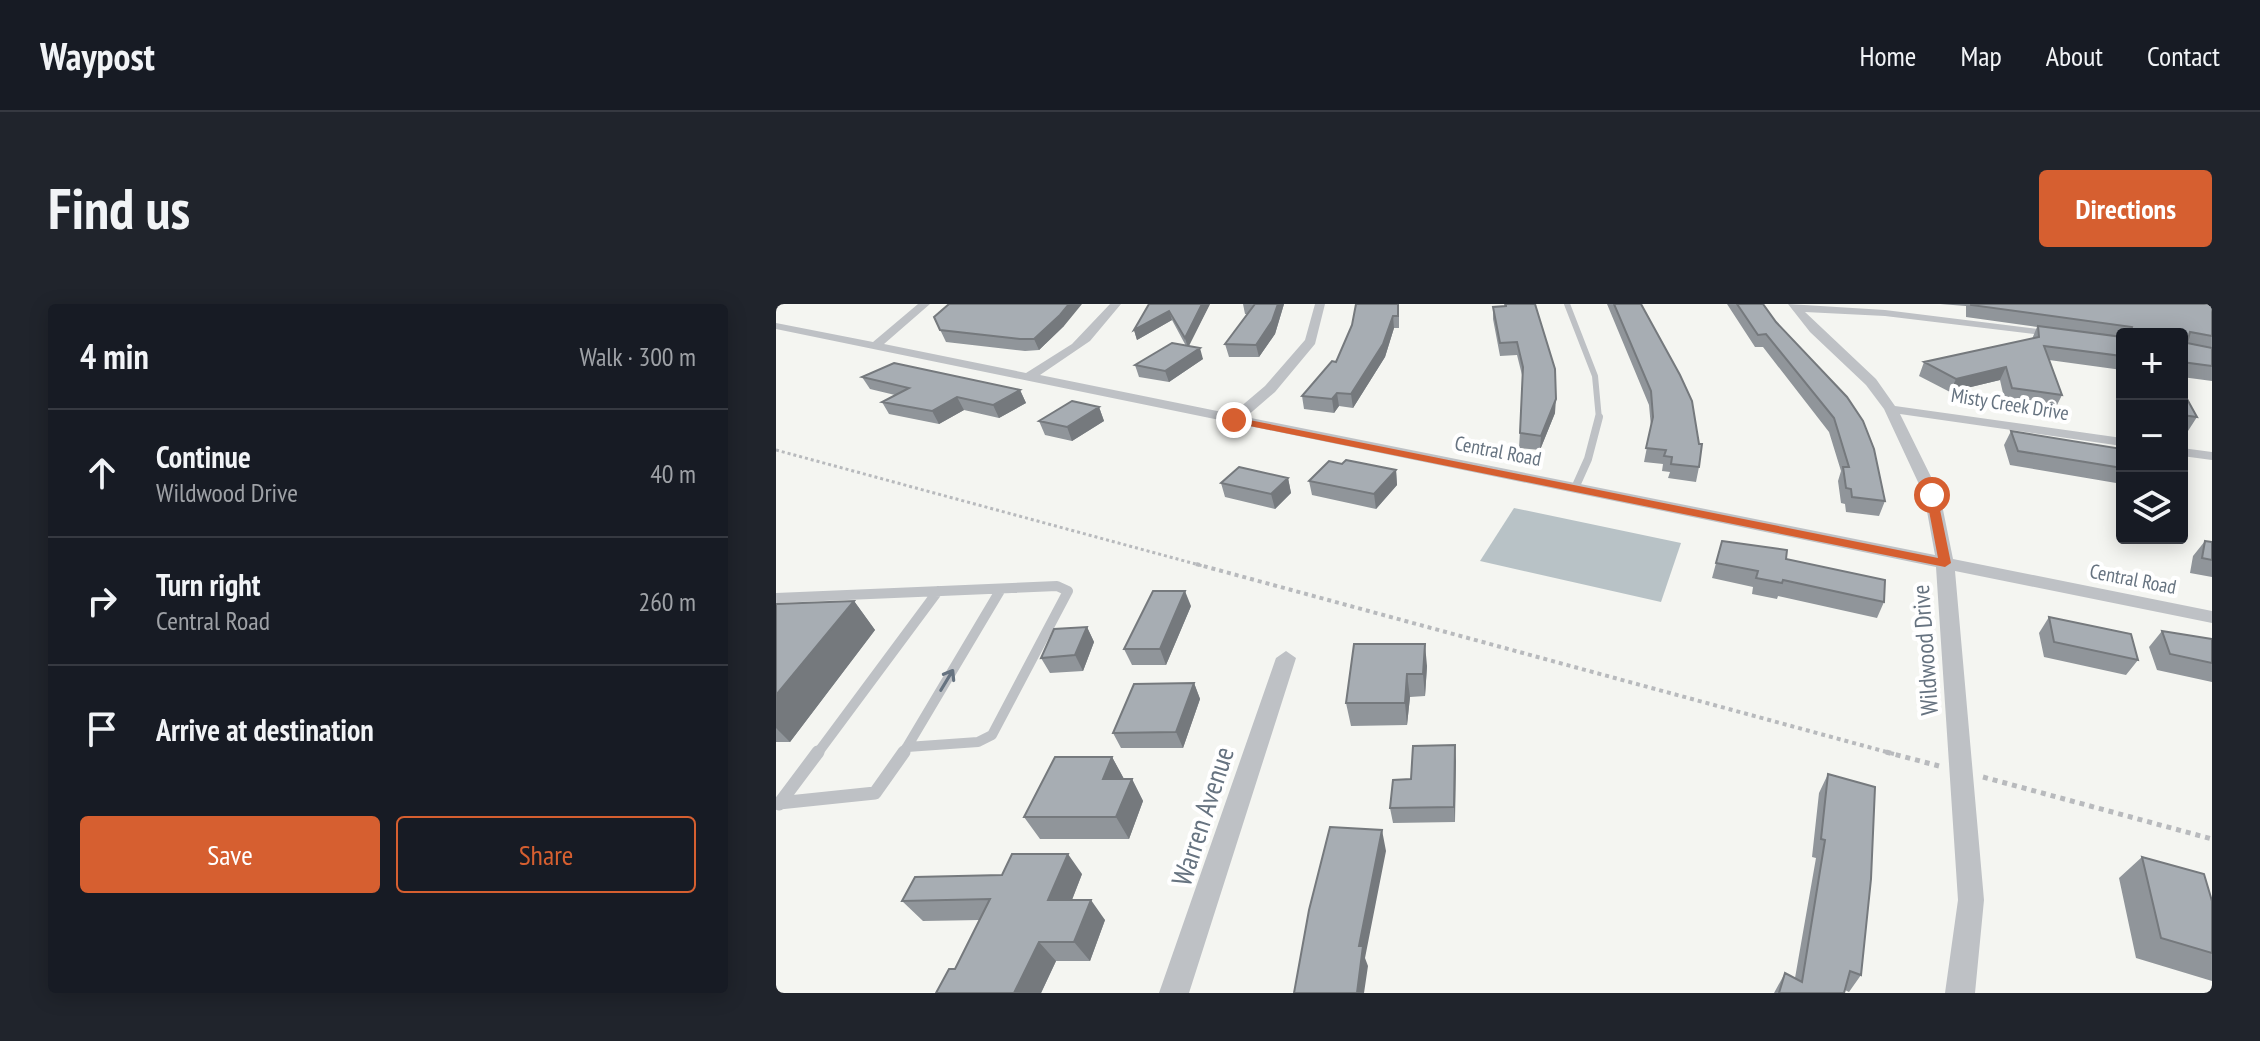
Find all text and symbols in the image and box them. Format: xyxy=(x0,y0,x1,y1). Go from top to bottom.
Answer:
text: Waypost xyxy=(40,31,155,80)
text: Home xyxy=(1860,37,1916,74)
text: Map xyxy=(1960,37,2002,74)
text: About xyxy=(2046,37,2103,74)
text: Contact xyxy=(2147,37,2220,74)
button: Directions xyxy=(2039,170,2212,247)
text: Find us xyxy=(48,172,190,244)
map controls xyxy=(2116,328,2188,544)
button: + xyxy=(2116,328,2188,400)
text: 4 min xyxy=(80,334,149,378)
text: Walk · 300 m xyxy=(579,340,696,373)
street label: Misty Creek Drive xyxy=(1949,382,2071,426)
button: − xyxy=(2116,400,2188,472)
route end xyxy=(1216,402,1252,438)
street label: Central Road xyxy=(1453,430,1543,472)
text: Continue xyxy=(156,437,251,476)
icon: ahead xyxy=(80,451,124,495)
text: 40 m xyxy=(650,457,696,490)
button: layers xyxy=(2116,472,2188,544)
text: Wildwood Drive xyxy=(156,476,298,509)
route start xyxy=(1914,477,1950,513)
street label: Central Road xyxy=(2088,558,2178,600)
text: Turn right xyxy=(156,565,260,604)
icon: right xyxy=(80,579,124,623)
street label: Wildwood Drive xyxy=(1905,584,1945,716)
text: 260 m xyxy=(638,585,696,618)
text: Central Road xyxy=(156,604,270,637)
one-way arrow xyxy=(939,669,955,692)
icon: arrive xyxy=(80,707,124,751)
text: Arrive at destination xyxy=(156,710,374,749)
street label: Warren Avenue xyxy=(1162,742,1242,890)
button: Save xyxy=(80,816,380,893)
button: Share xyxy=(396,816,696,893)

